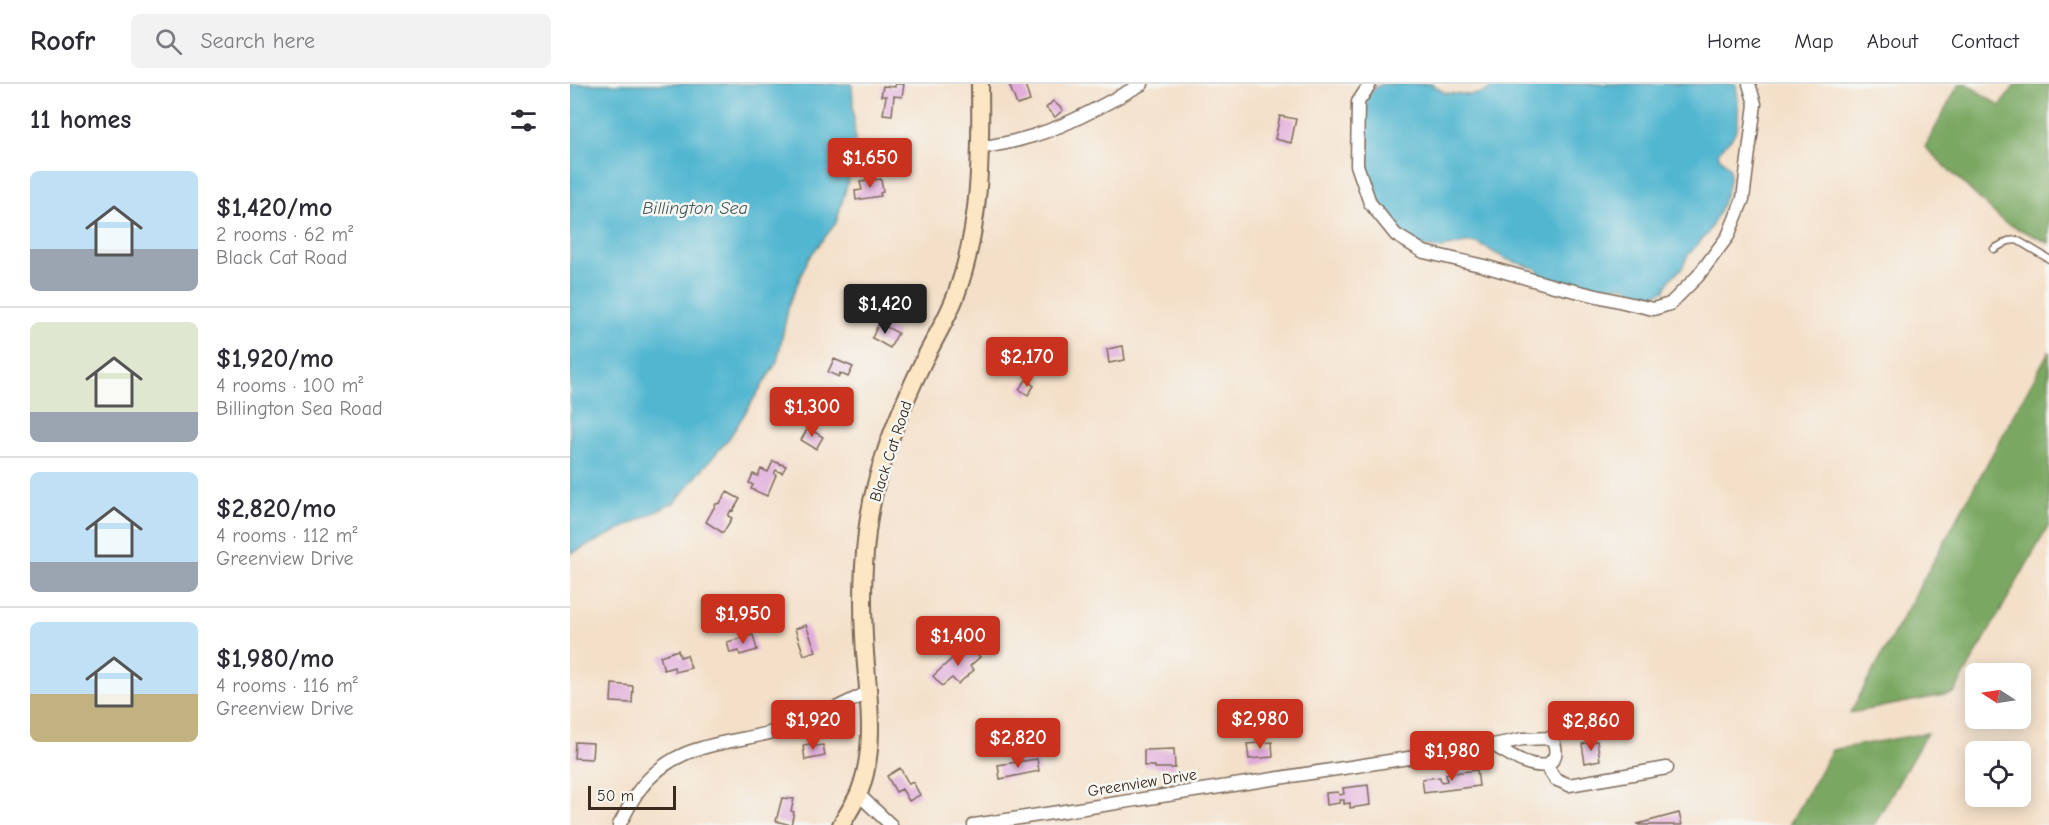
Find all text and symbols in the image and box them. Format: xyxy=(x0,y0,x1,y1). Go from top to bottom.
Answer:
search box xyxy=(131,14,551,68)
text: Roofr xyxy=(30,25,95,57)
icon: search xyxy=(152,25,185,58)
text: Search here xyxy=(200,28,315,54)
text: Home xyxy=(1707,29,1761,53)
text: Map xyxy=(1794,29,1834,53)
text: About xyxy=(1867,29,1918,53)
text: Contact xyxy=(1951,29,2019,53)
icon: filters xyxy=(507,104,540,137)
text: 11 homes xyxy=(30,105,131,135)
pin: $1,650 xyxy=(821,138,919,189)
text: $1,650 xyxy=(842,146,898,169)
text: $1,420/mo xyxy=(216,193,332,223)
icon: home xyxy=(78,195,150,267)
water label: Billington Sea xyxy=(642,198,748,219)
text: 2 rooms · 62 m² xyxy=(216,223,353,246)
text: Black Cat Road xyxy=(216,246,347,269)
pin: $1,420 xyxy=(836,284,934,335)
text: $1,420 xyxy=(858,292,912,315)
pin: $2,170 xyxy=(978,337,1076,388)
text: $1,920/mo xyxy=(216,344,334,374)
text: $2,170 xyxy=(1000,345,1054,368)
icon: home xyxy=(78,346,150,418)
text: 4 rooms · 100 m² xyxy=(216,374,363,397)
pin: $1,300 xyxy=(763,387,861,438)
text: $1,300 xyxy=(784,395,840,418)
text: Billington Sea Road xyxy=(216,397,383,420)
street label: Black Cat Road xyxy=(866,399,916,504)
text: $2,820/mo xyxy=(216,494,336,524)
icon: home xyxy=(78,496,150,568)
text: 4 rooms · 112 m² xyxy=(216,524,357,547)
text: Greenview Drive xyxy=(216,547,354,570)
pin: $1,950 xyxy=(694,594,792,645)
text: $1,950 xyxy=(715,602,771,625)
pin: $1,400 xyxy=(909,616,1007,667)
text: $1,400 xyxy=(930,624,986,647)
text: $1,980/mo xyxy=(216,644,334,674)
icon: home xyxy=(78,646,150,718)
north arrow xyxy=(1965,663,2031,729)
map controls xyxy=(1965,663,2031,807)
text: 4 rooms · 116 m² xyxy=(216,674,358,697)
text: Greenview Drive xyxy=(216,697,354,720)
pin: $2,980 xyxy=(1211,699,1309,750)
pin: $1,920 xyxy=(764,700,862,751)
pin: $2,860 xyxy=(1542,701,1640,752)
text: $2,980 xyxy=(1231,707,1289,730)
text: $1,920 xyxy=(785,708,841,731)
text: $2,860 xyxy=(1562,709,1620,732)
pin: $2,820 xyxy=(969,718,1067,769)
text: $2,820 xyxy=(989,726,1047,749)
pin: $1,980 xyxy=(1403,731,1501,782)
text: $1,980 xyxy=(1424,739,1480,762)
button: locate xyxy=(1965,741,2031,807)
street label: Greenview Drive xyxy=(1086,765,1198,800)
scale bar xyxy=(588,783,676,810)
text: 50 m xyxy=(597,787,634,805)

